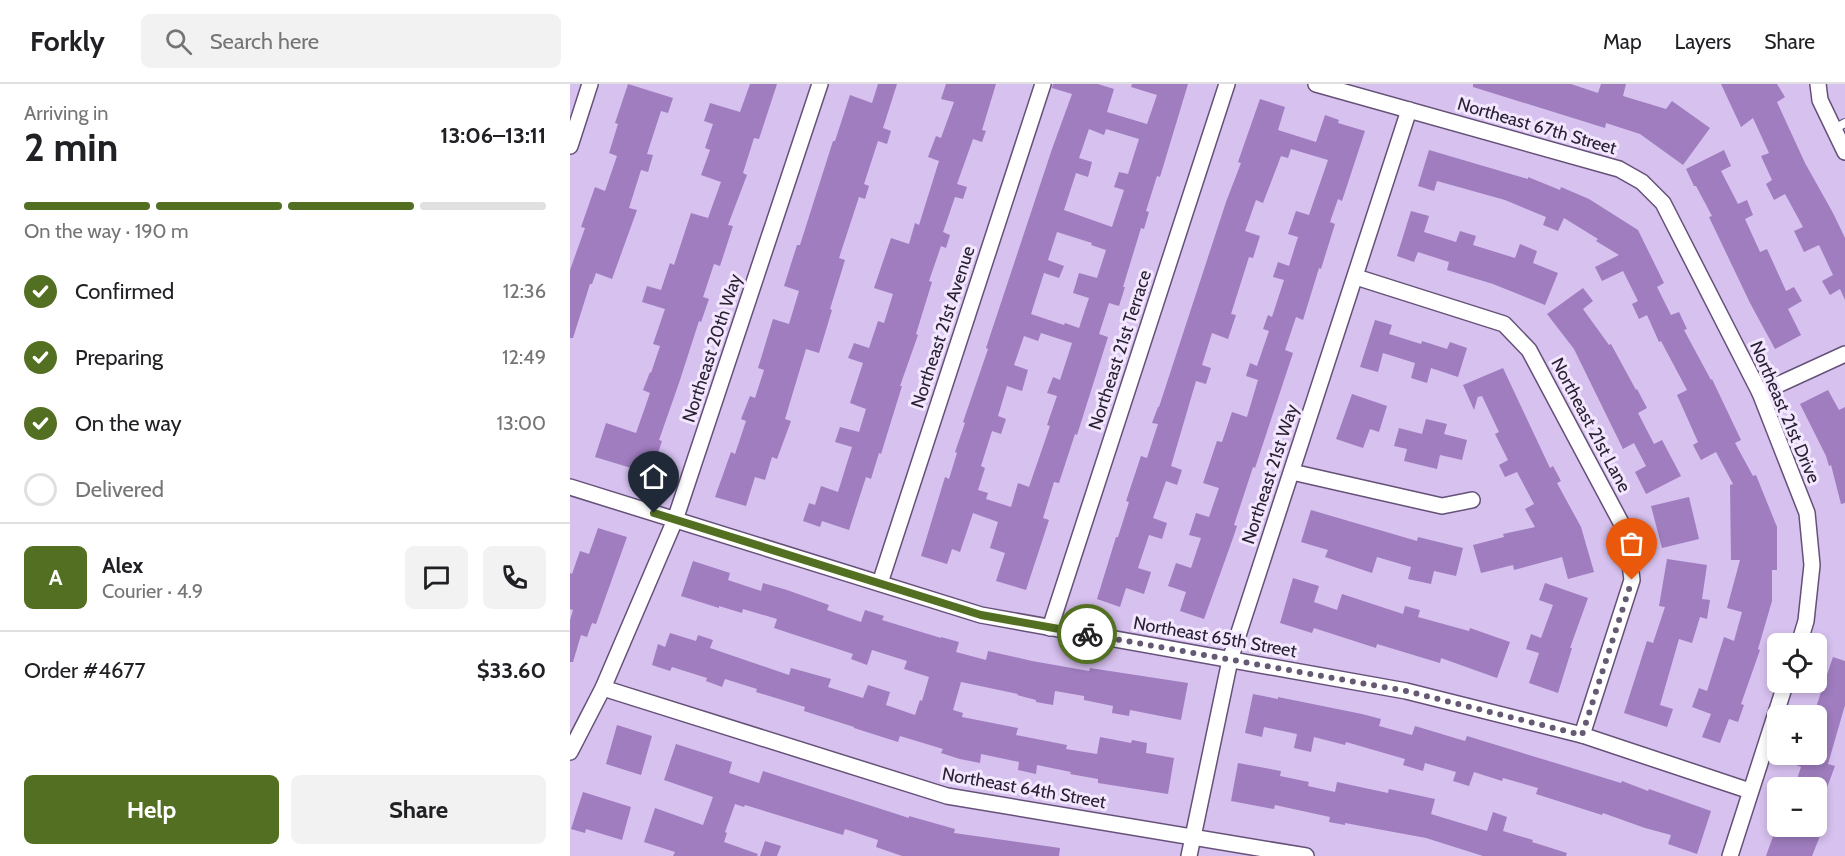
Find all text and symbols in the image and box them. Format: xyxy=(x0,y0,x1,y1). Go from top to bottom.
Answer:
search box xyxy=(141,14,561,68)
text: Forkly xyxy=(30,24,105,58)
icon: search xyxy=(162,25,195,58)
text: Search here xyxy=(210,28,319,55)
text: Map xyxy=(1603,29,1642,54)
text: Layers xyxy=(1675,29,1731,54)
text: Share xyxy=(1764,29,1815,54)
street label: Northeast 67th Street xyxy=(1455,93,1619,159)
text: Arriving in xyxy=(24,101,108,125)
text: 13:06–13:11 xyxy=(440,122,546,149)
text: 2 min xyxy=(24,123,118,171)
text: On the way · 190 m xyxy=(24,219,189,243)
street label: Northeast 21st Avenue xyxy=(906,243,980,411)
street label: Northeast 21st Terrace xyxy=(1084,267,1156,433)
street label: Northeast 20th Way xyxy=(678,271,746,425)
icon: check xyxy=(24,275,57,308)
text: Confirmed xyxy=(75,278,174,305)
text: 12:36 xyxy=(503,279,546,303)
street label: Northeast 21st Drive xyxy=(1745,338,1825,486)
icon: check xyxy=(24,341,57,374)
text: Preparing xyxy=(75,344,163,371)
text: 12:49 xyxy=(502,345,546,369)
street label: Northeast 21st Lane xyxy=(1546,354,1636,496)
street label: Northeast 21st Way xyxy=(1237,401,1303,547)
icon: check xyxy=(24,407,57,440)
text: On the way xyxy=(75,410,182,437)
text: 13:00 xyxy=(497,411,546,435)
pin xyxy=(628,451,679,513)
icon: home xyxy=(637,460,670,493)
text: Delivered xyxy=(75,476,164,503)
pin xyxy=(1606,518,1657,580)
icon: bag xyxy=(1615,527,1648,560)
button: chat xyxy=(405,546,468,609)
button: phone xyxy=(483,546,546,609)
text: Alex xyxy=(102,552,143,579)
text: A xyxy=(49,564,62,591)
text: Courier · 4.9 xyxy=(102,579,203,603)
courier xyxy=(1057,604,1117,664)
street label: Northeast 65th Street xyxy=(1132,612,1298,662)
icon: bike xyxy=(1071,618,1104,651)
map controls xyxy=(1767,633,1827,837)
button: locate xyxy=(1767,633,1827,693)
text: Order #4677 xyxy=(24,657,145,684)
text: $33.60 xyxy=(477,657,546,684)
button: + xyxy=(1767,705,1827,765)
street label: Northeast 64th Street xyxy=(940,763,1108,813)
button: Help xyxy=(24,775,279,844)
button: Share xyxy=(291,775,546,844)
button: − xyxy=(1767,777,1827,837)

